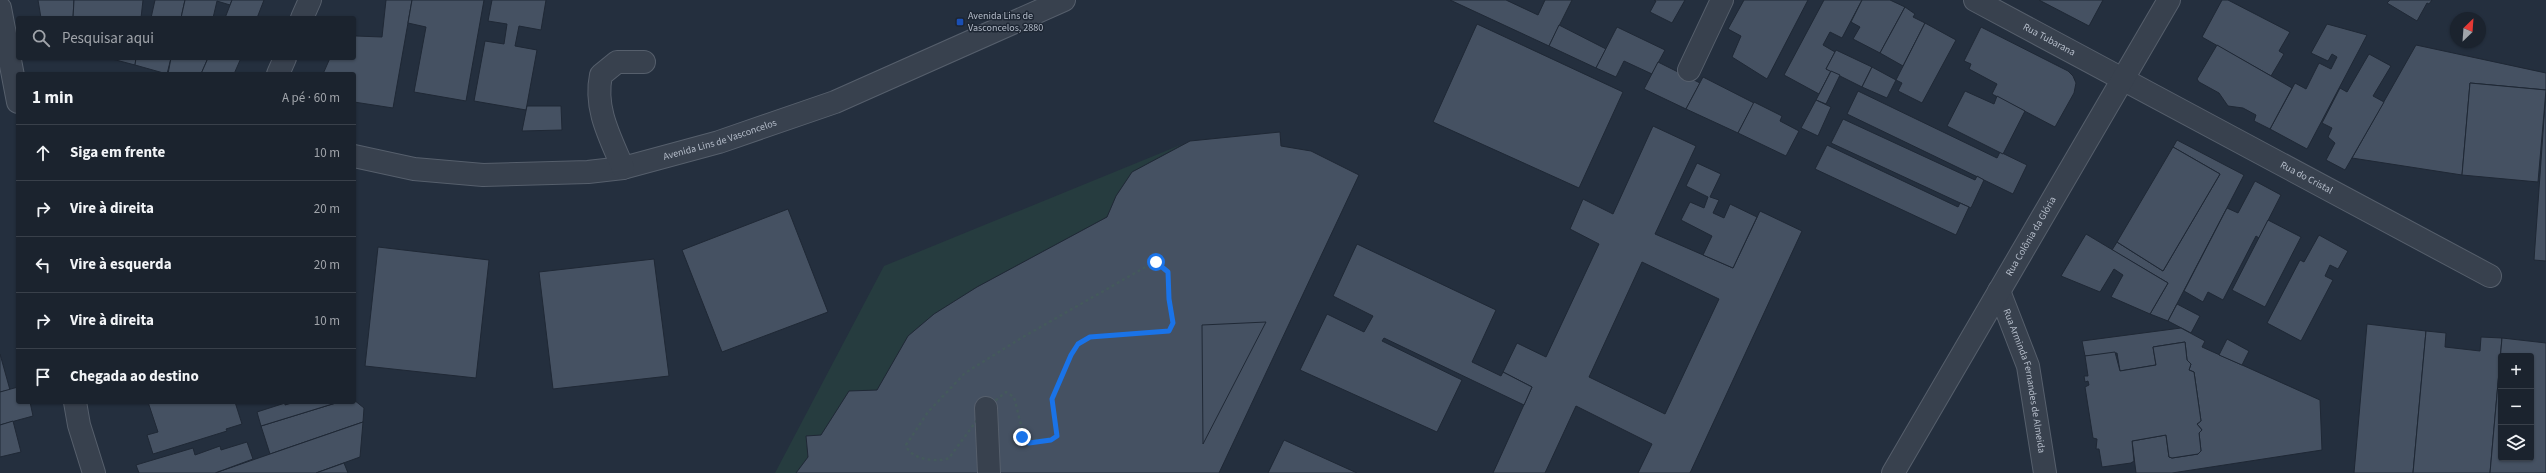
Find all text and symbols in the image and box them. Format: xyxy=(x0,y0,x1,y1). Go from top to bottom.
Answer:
place label: Avenida Lins de Vasconcelos, 2880 xyxy=(968,9,1043,35)
north arrow xyxy=(2450,12,2486,48)
search box xyxy=(16,16,356,60)
marker: Avenida Lins de Vasconcelos, 2880 xyxy=(955,17,965,27)
street label: Rua Tubarana xyxy=(2020,20,2078,60)
icon: search xyxy=(30,27,52,49)
text: Pesquisar aqui xyxy=(62,28,154,49)
text: 1 min xyxy=(32,86,73,110)
text: A pé · 60 m xyxy=(282,89,340,107)
street label: Avenida Lins de Vasconcelos xyxy=(662,116,779,164)
icon: ahead xyxy=(32,142,54,164)
text: Siga em frente xyxy=(70,142,165,163)
text: 10 m xyxy=(314,144,340,162)
street label: Rua do Cristal xyxy=(2278,158,2336,198)
street label: Rua Colônia da Glória xyxy=(2002,194,2060,279)
icon: right xyxy=(32,198,54,220)
text: Vire à direita xyxy=(70,198,154,219)
text: 20 m xyxy=(314,200,340,218)
route start xyxy=(1147,253,1165,271)
icon: left xyxy=(32,254,54,276)
text: Vire à esquerda xyxy=(70,254,172,275)
text: 20 m xyxy=(314,256,340,274)
street label: Rua Arminda Fernandes de Almeida xyxy=(2000,307,2049,454)
icon: right xyxy=(32,310,54,332)
text: Vire à direita xyxy=(70,310,154,331)
text: 10 m xyxy=(314,312,340,330)
map controls xyxy=(2498,353,2534,461)
button: + xyxy=(2498,353,2534,389)
icon: arrive xyxy=(32,366,54,388)
text: Chegada ao destino xyxy=(70,366,199,387)
button: − xyxy=(2498,389,2534,425)
button: layers xyxy=(2498,425,2534,461)
route end xyxy=(1013,428,1031,446)

